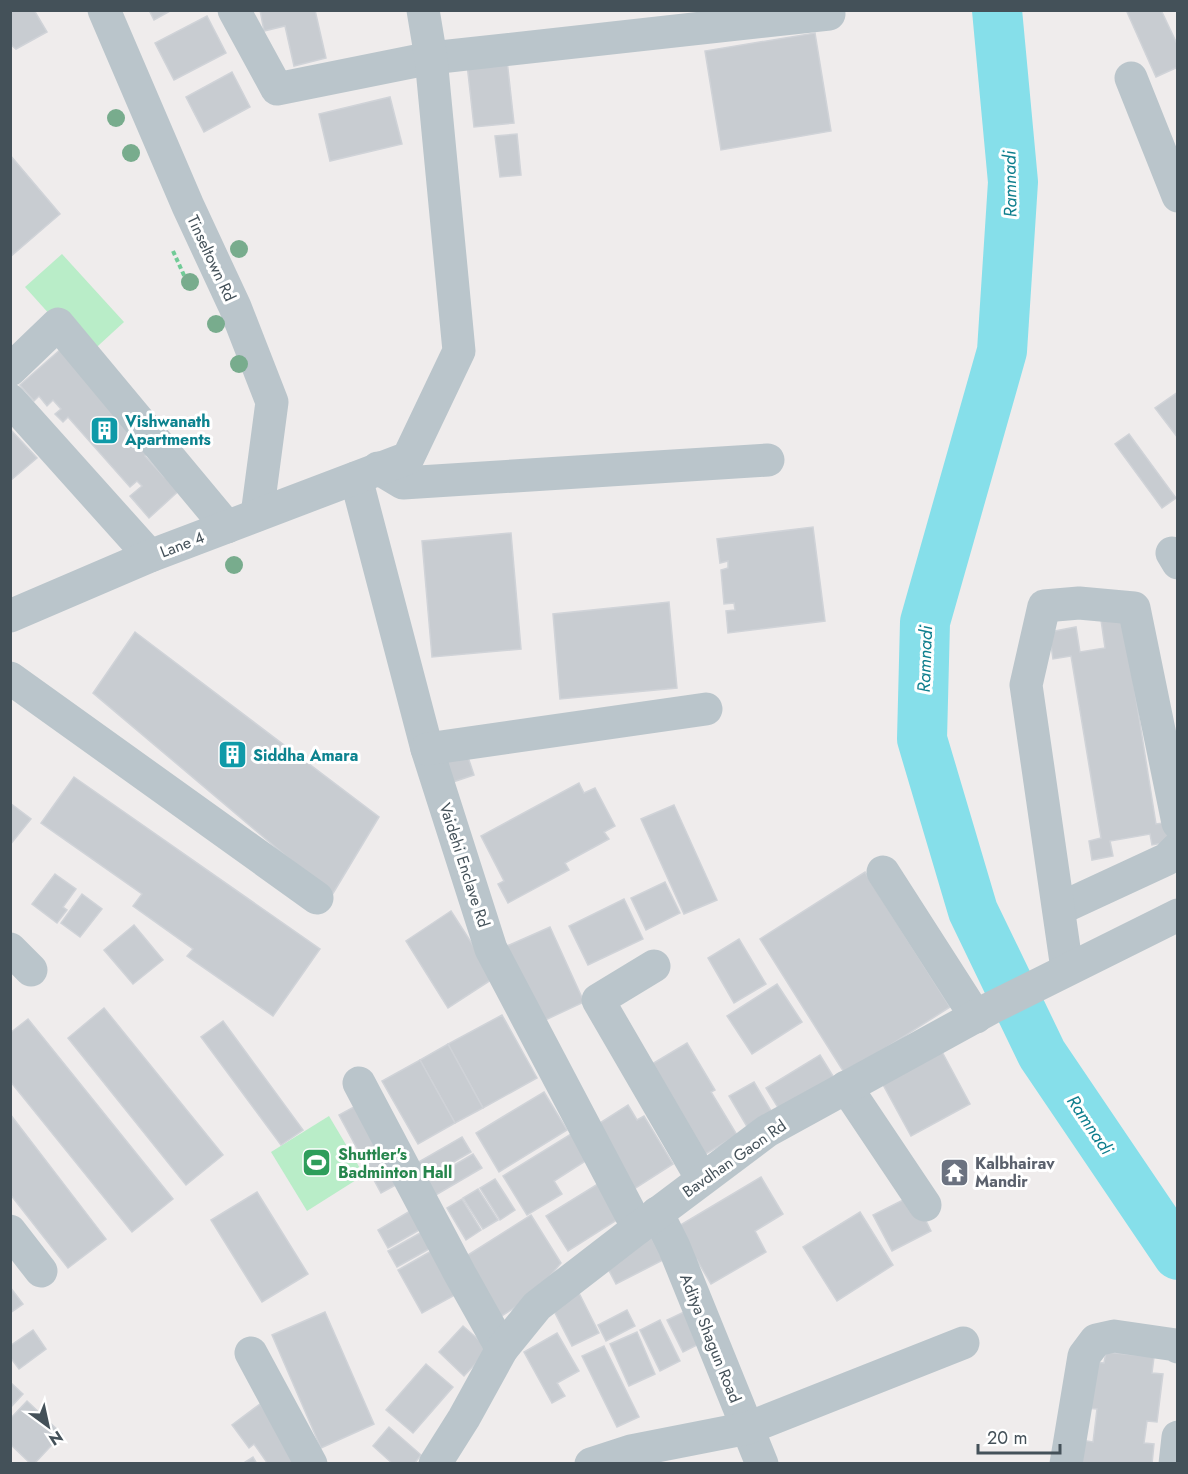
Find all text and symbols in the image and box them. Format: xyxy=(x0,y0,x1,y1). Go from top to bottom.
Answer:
water label: Ramnadi xyxy=(996,150,1024,218)
street label: Tinseltown Rd xyxy=(181,211,242,305)
place label: Vishwanath Apartments xyxy=(124,410,211,451)
building icon: Vishwanath Apartments xyxy=(88,414,120,446)
street label: Lane 4 xyxy=(157,526,208,563)
water label: Ramnadi xyxy=(911,625,939,693)
building icon: Siddha Amara xyxy=(216,739,248,771)
place label: Siddha Amara xyxy=(253,744,358,767)
street label: Vaidehi Enclave Rd xyxy=(434,800,495,930)
water label: Ramnadi xyxy=(1060,1090,1120,1160)
street label: Bavdhan Gaon Rd xyxy=(678,1114,791,1203)
place label: Shuttler's Badminton Hall xyxy=(338,1143,452,1184)
sports icon: Shuttler's Badminton Hall xyxy=(301,1147,333,1179)
place label: Kalbhairav Mandir xyxy=(975,1152,1055,1193)
temple icon: Kalbhairav Mandir xyxy=(938,1156,970,1188)
street label: Aditya Shagun Road xyxy=(674,1270,747,1406)
north arrow xyxy=(18,1396,78,1456)
scale bar xyxy=(978,1417,1060,1455)
text: N xyxy=(44,1425,67,1451)
text: 20 m xyxy=(987,1425,1027,1451)

